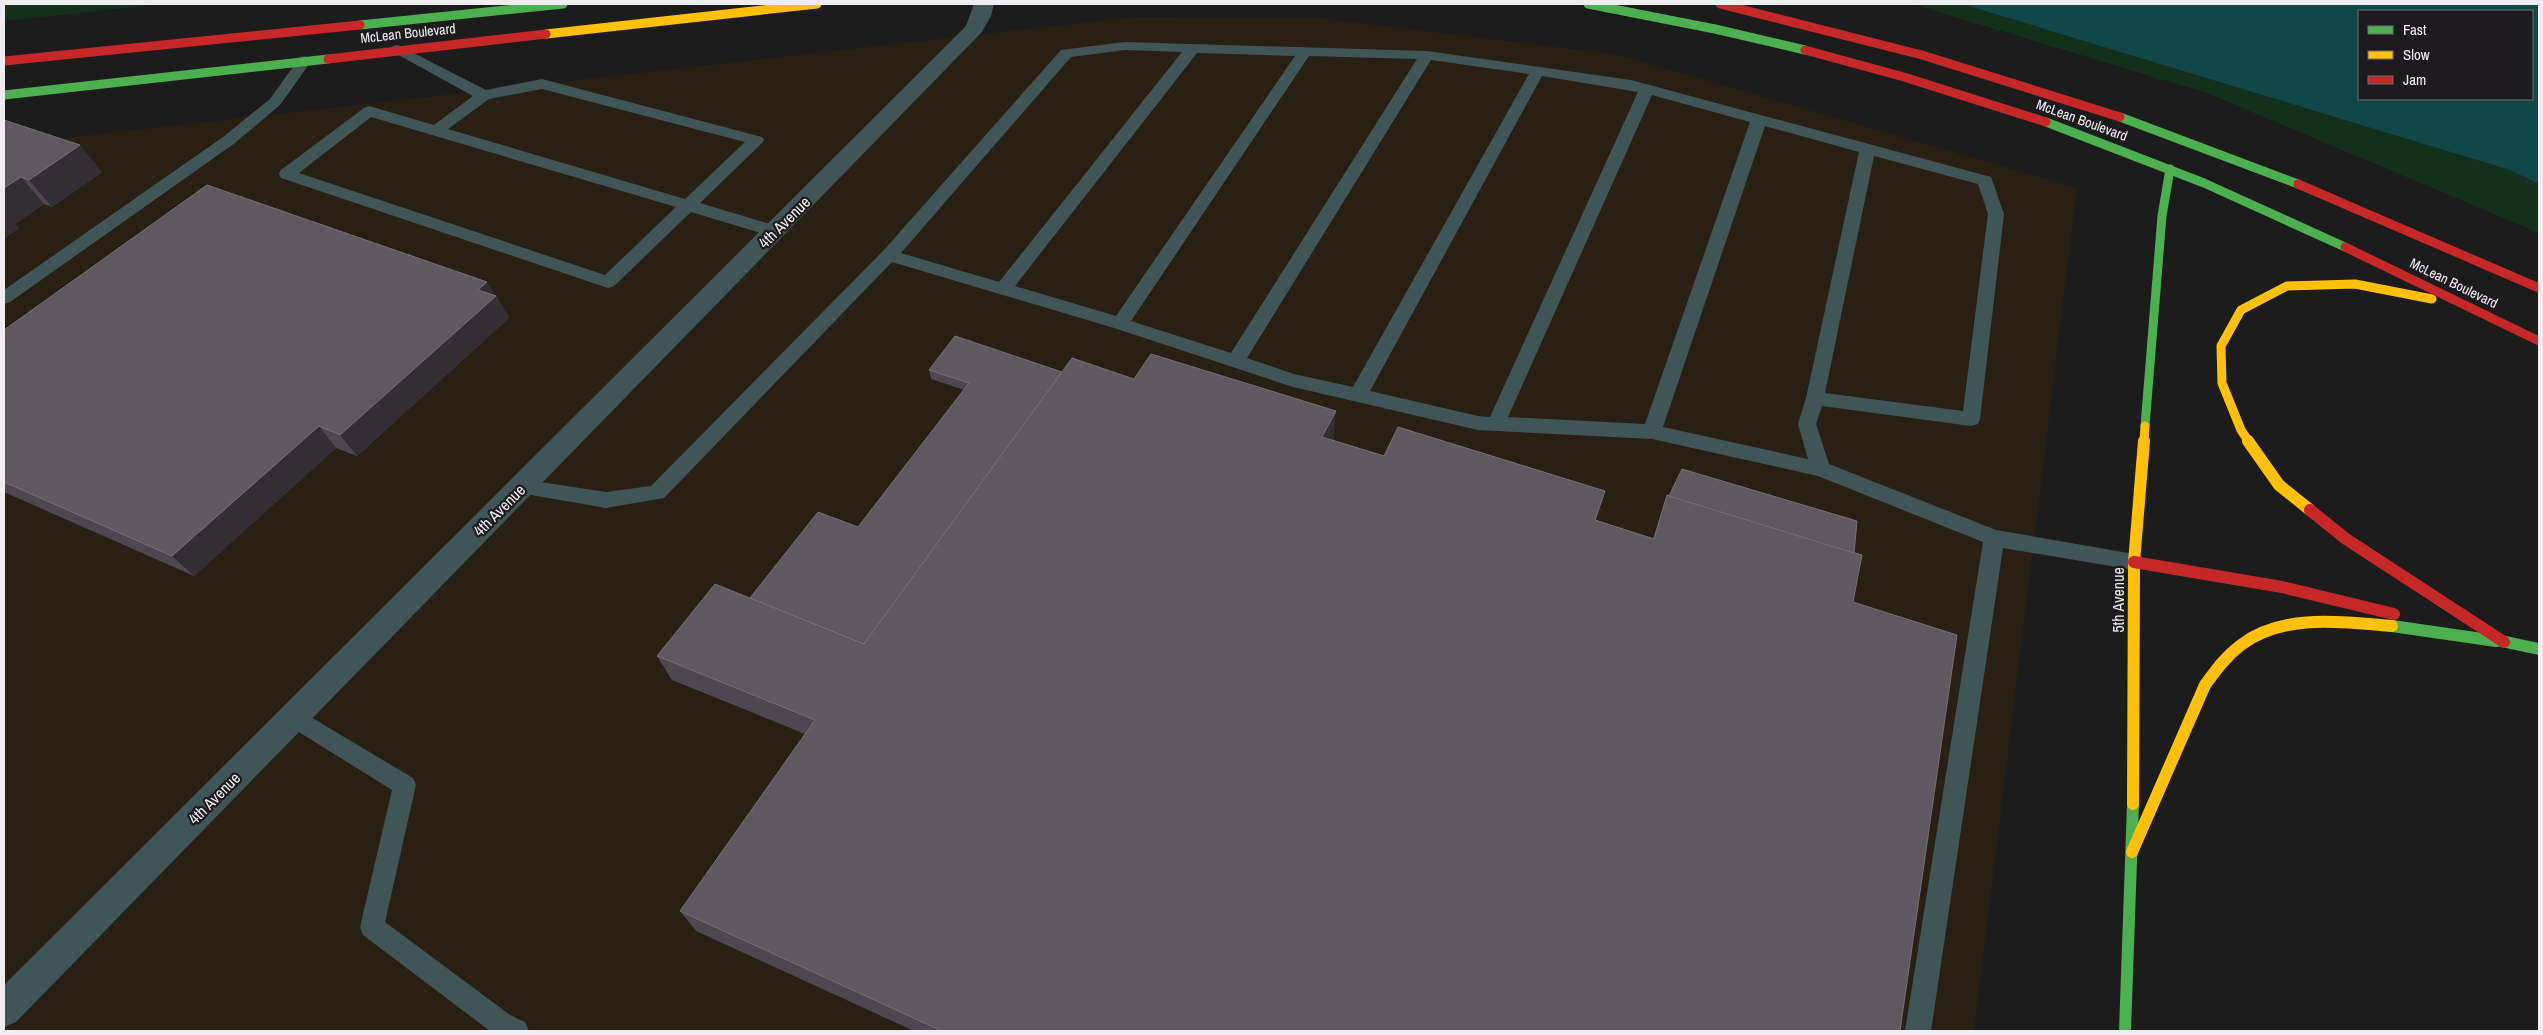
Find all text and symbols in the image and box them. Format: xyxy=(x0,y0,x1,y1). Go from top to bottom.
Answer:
legend xyxy=(2358,10,2533,100)
street label: McLean Boulevard xyxy=(359,19,457,47)
text: Fast xyxy=(2403,19,2427,40)
text: Slow xyxy=(2403,44,2430,65)
text: Jam xyxy=(2403,69,2426,90)
street label: McLean Boulevard xyxy=(2034,95,2130,145)
street label: 4th Avenue xyxy=(753,191,815,253)
street label: McLean Boulevard xyxy=(2407,254,2501,312)
street label: 4th Avenue xyxy=(468,479,530,541)
street label: 5th Avenue xyxy=(2107,567,2129,633)
street label: 4th Avenue xyxy=(183,767,245,829)

